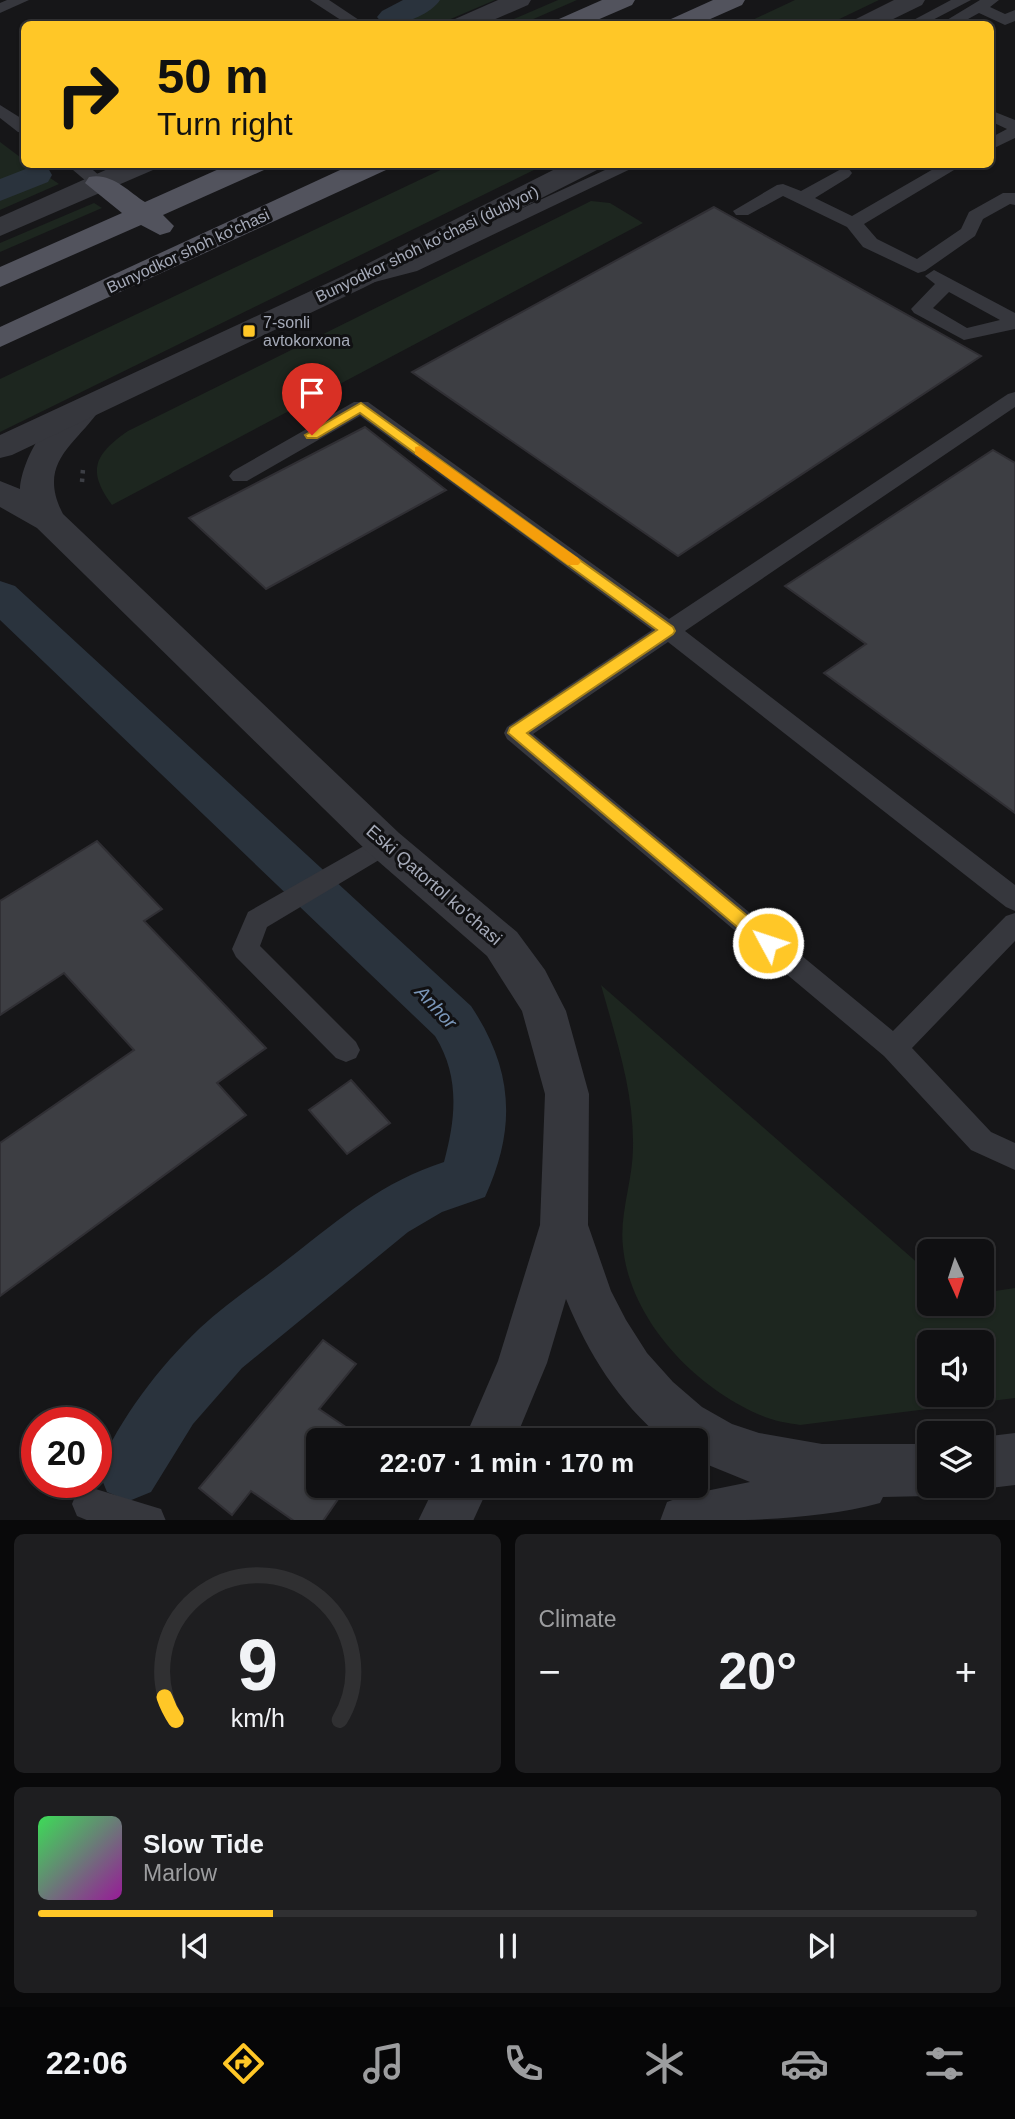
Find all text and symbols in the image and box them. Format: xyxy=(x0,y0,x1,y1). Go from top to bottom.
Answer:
icon: right xyxy=(42,49,133,140)
text: 50 m xyxy=(157,49,269,103)
text: Turn right xyxy=(157,106,293,142)
street label: Bunyodkor shoh koʻchasi (dublyor) xyxy=(313,183,541,305)
street label: Bunyodkor shoh ko'chasi xyxy=(104,206,272,296)
place label: 7-sonli avtokorxona xyxy=(263,314,350,349)
marker: 7-sonli avtokorxona xyxy=(241,323,257,339)
pin xyxy=(282,363,342,435)
icon: arrive xyxy=(293,374,331,412)
street label: Eski Qatortol ko'chasi xyxy=(362,821,506,949)
position arrow xyxy=(731,906,805,980)
water label: Anhor xyxy=(410,981,461,1033)
north arrow xyxy=(917,1239,994,1316)
map controls xyxy=(917,1239,994,1498)
button: sound xyxy=(917,1330,994,1407)
speed limit sign: 20 xyxy=(21,1407,112,1498)
button: layers xyxy=(917,1421,994,1498)
text: 22:07 · 1 min · 170 m xyxy=(380,1448,634,1478)
text: Climate xyxy=(539,1606,616,1632)
text: 9 xyxy=(237,1624,278,1705)
text: 20° xyxy=(718,1642,797,1700)
text: − xyxy=(539,1651,561,1693)
text: + xyxy=(955,1651,977,1693)
text: km/h xyxy=(230,1703,284,1731)
text: Slow Tide xyxy=(143,1829,264,1859)
text: Marlow xyxy=(143,1860,217,1886)
icon: previous xyxy=(176,1927,214,1965)
icon: pause xyxy=(489,1927,527,1965)
icon: next xyxy=(802,1927,840,1965)
icon: directions xyxy=(219,2039,268,2088)
icon: music xyxy=(359,2039,408,2088)
icon: phone xyxy=(499,2039,548,2088)
icon: climate xyxy=(640,2039,689,2088)
icon: car xyxy=(780,2039,829,2088)
icon: filters xyxy=(920,2039,969,2088)
text: 22:06 xyxy=(46,2045,127,2081)

